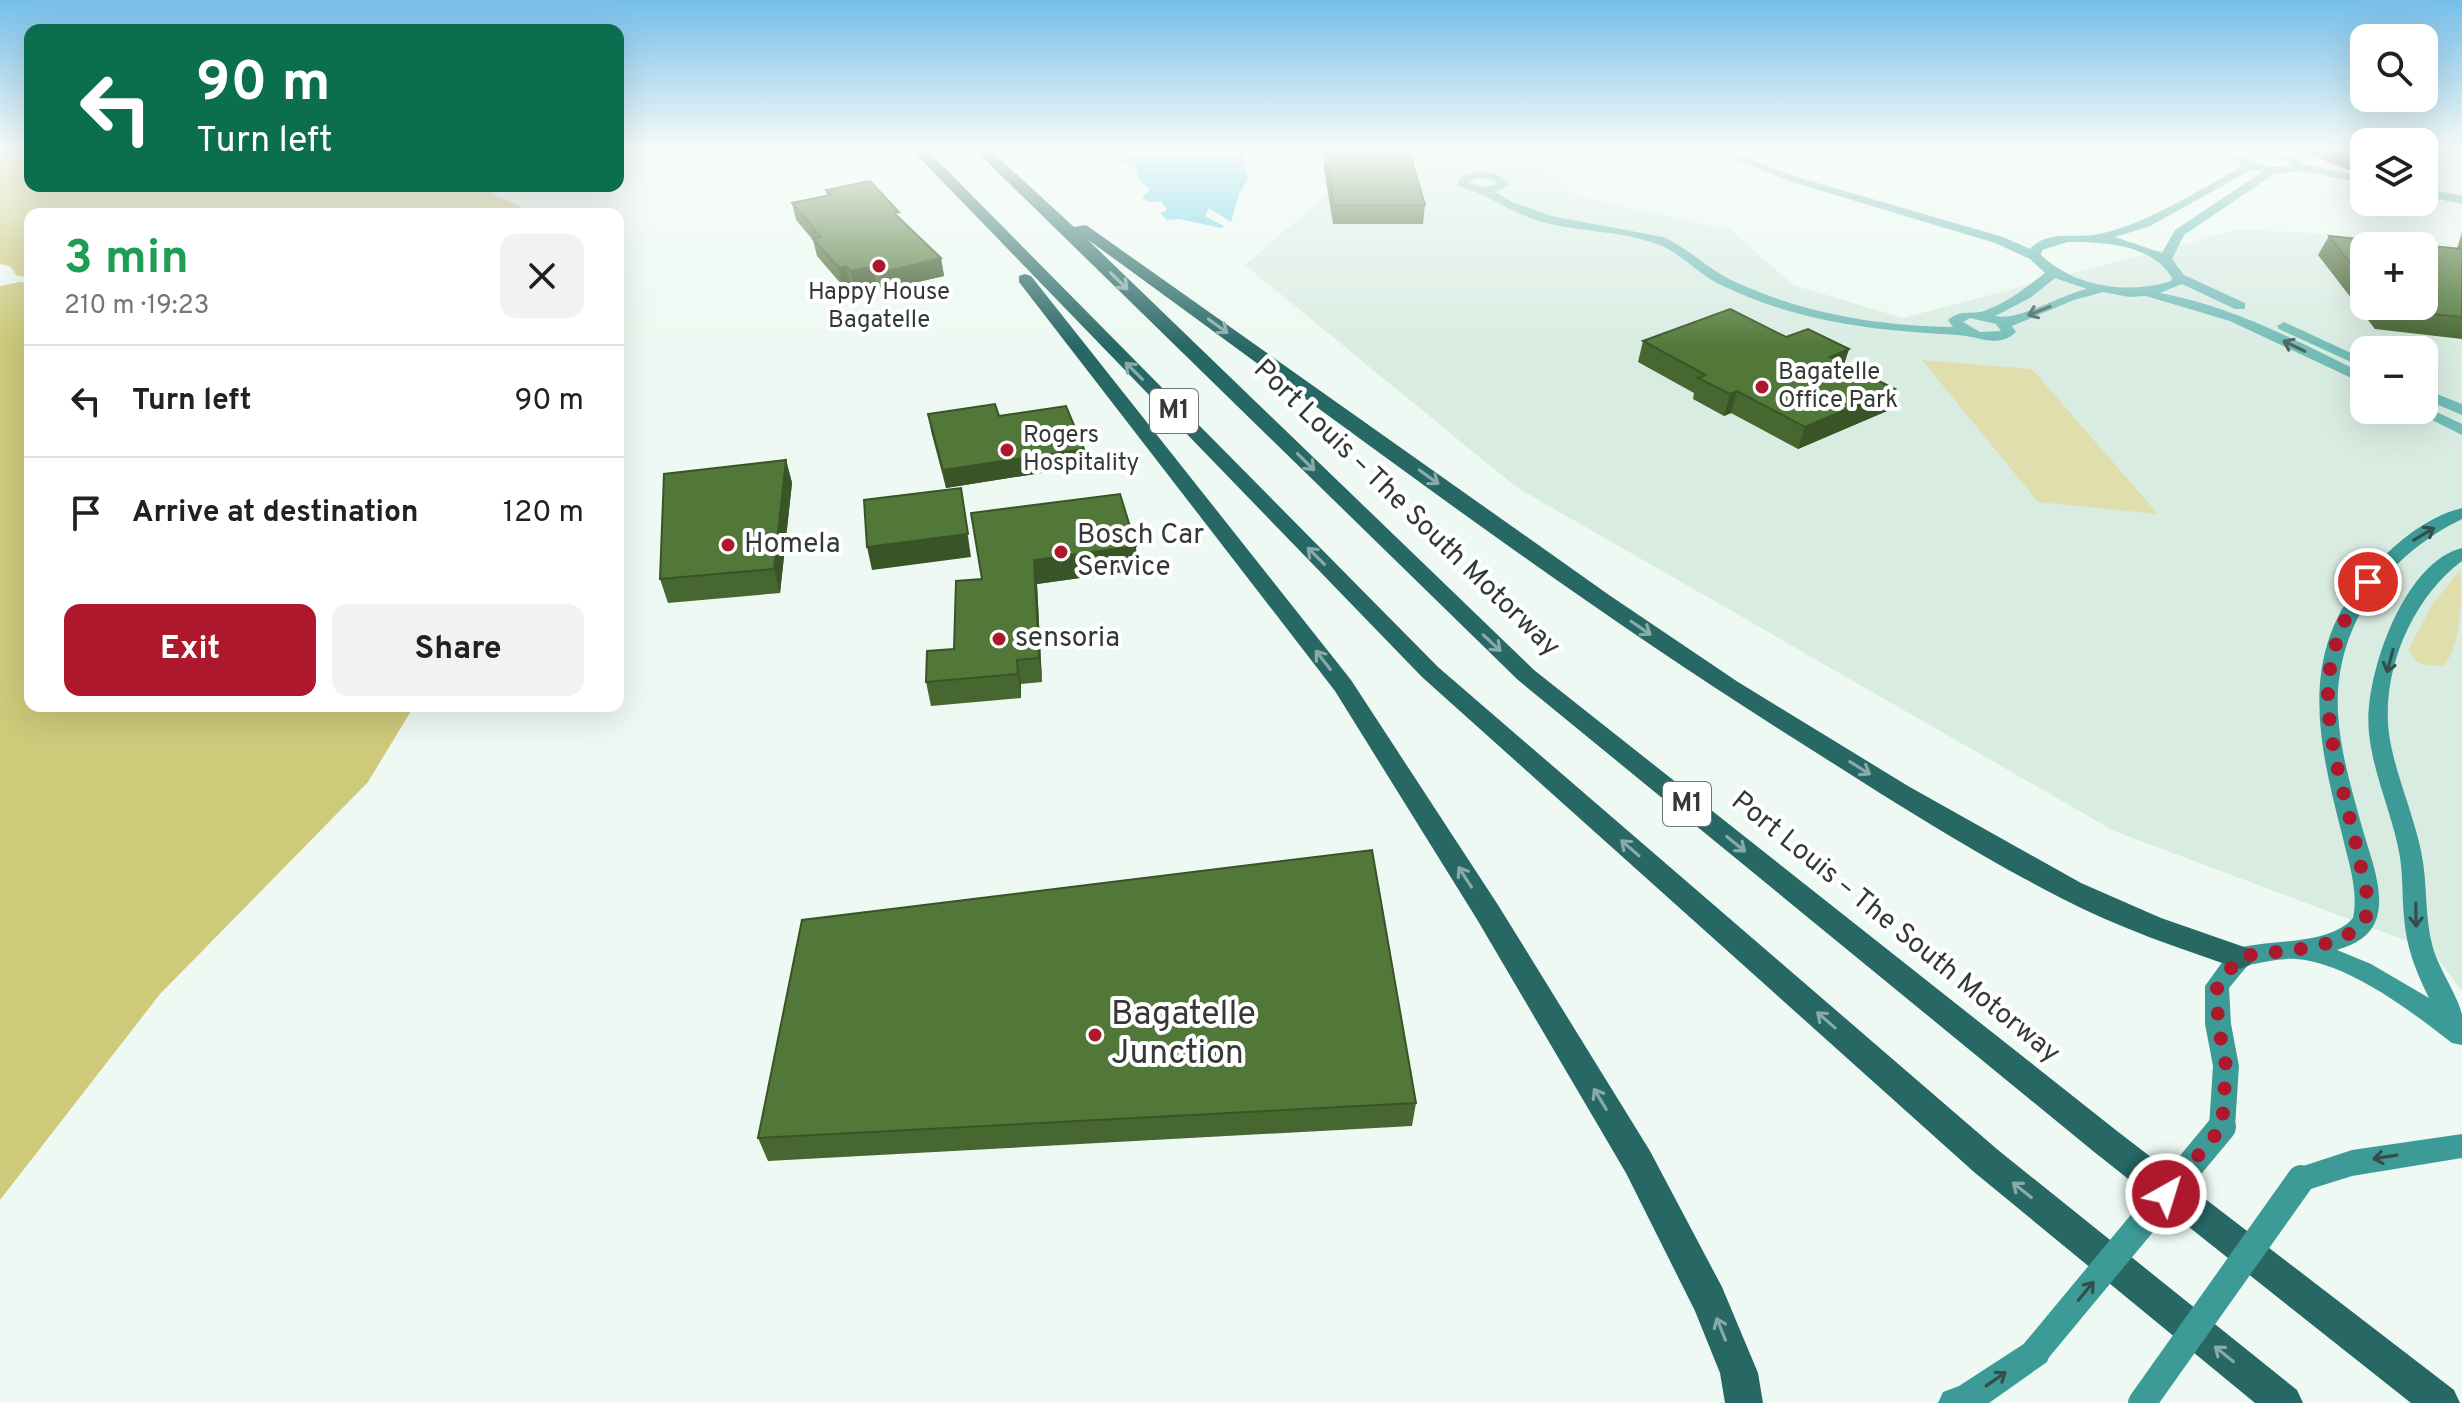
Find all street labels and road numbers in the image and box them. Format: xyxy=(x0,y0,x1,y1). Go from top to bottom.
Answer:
street label: Port Louis – The South Motorway xyxy=(1245,352,1567,666)
road number: M1 xyxy=(1150,389,1198,433)
road number: M1 xyxy=(1663,782,1711,826)
street label: Port Louis – The South Motorway xyxy=(1723,784,2067,1072)

